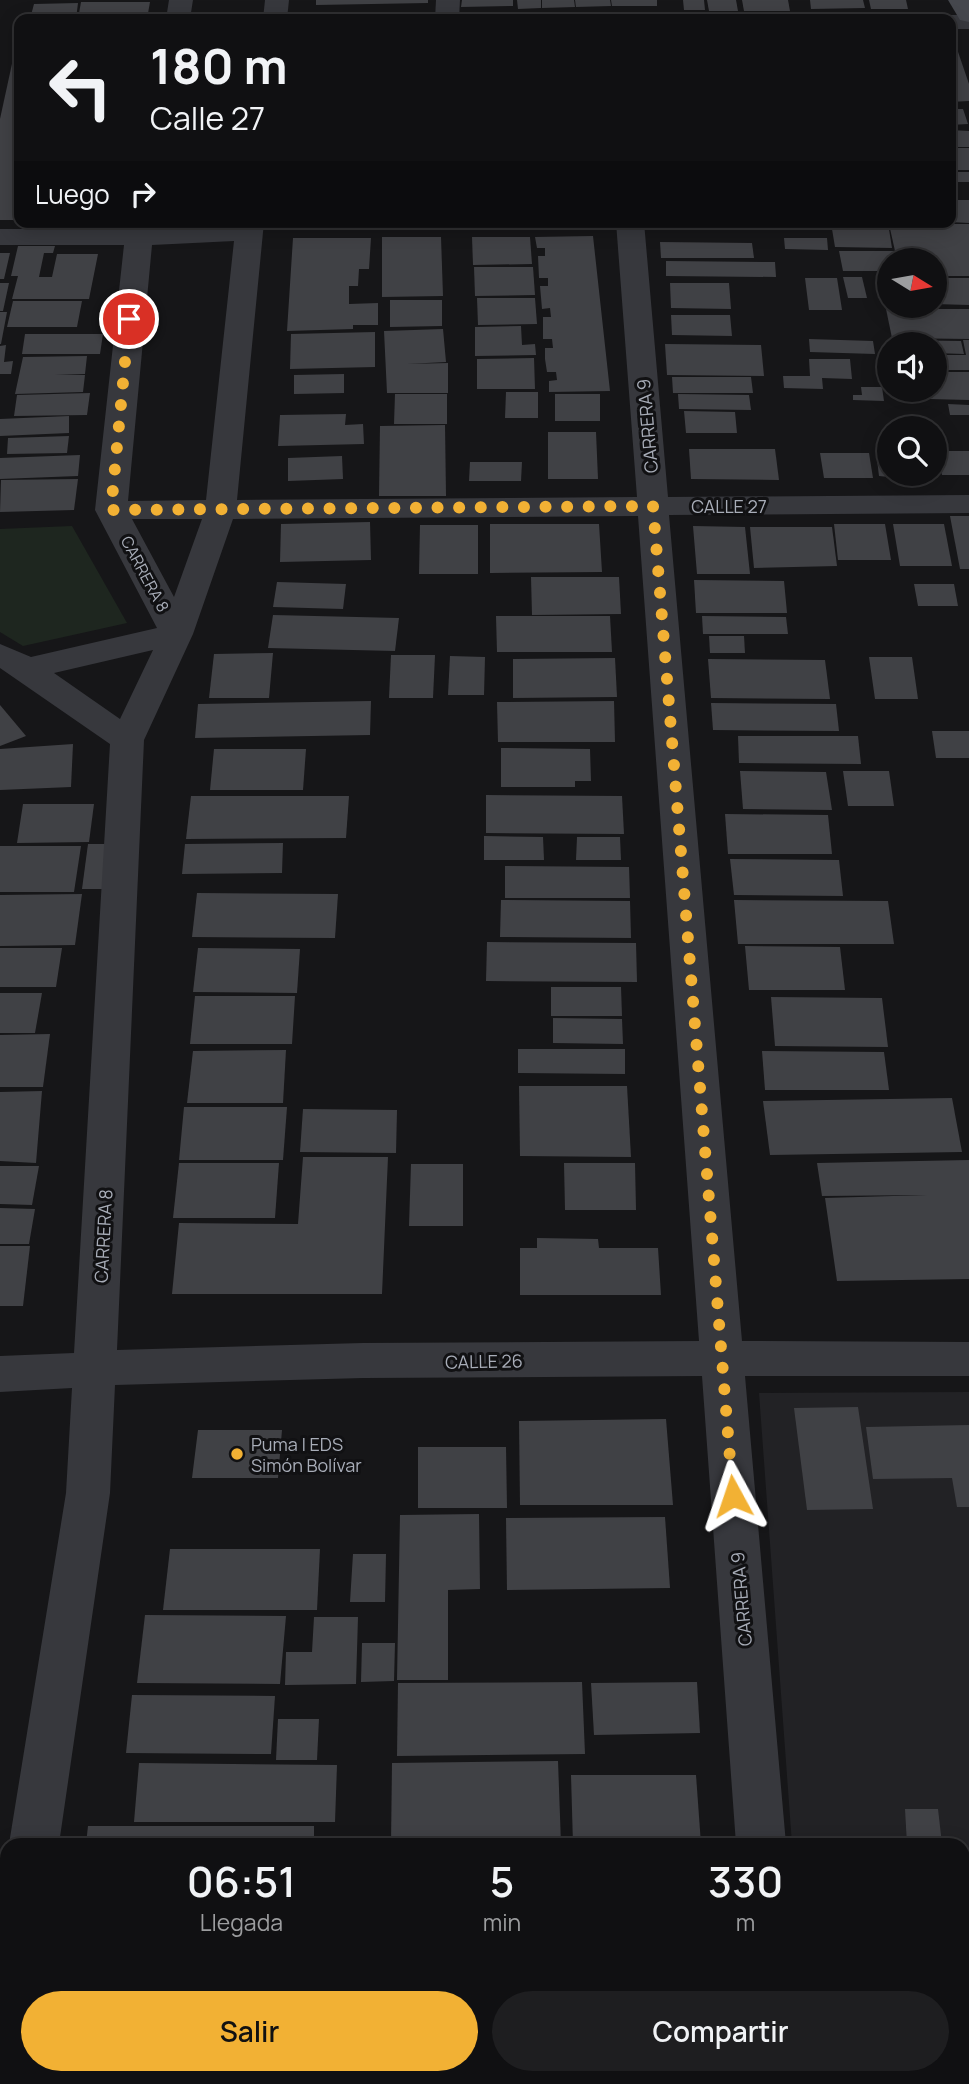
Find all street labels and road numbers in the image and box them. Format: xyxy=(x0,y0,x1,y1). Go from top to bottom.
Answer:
street label: CARRERA 9 xyxy=(631,378,663,474)
street label: CALLE 27 xyxy=(691,494,767,518)
street label: CARRERA 8 xyxy=(116,532,174,616)
street label: CARRERA 8 xyxy=(89,1189,117,1283)
street label: CALLE 26 xyxy=(445,1348,523,1374)
street label: CARRERA 9 xyxy=(725,1551,757,1647)

